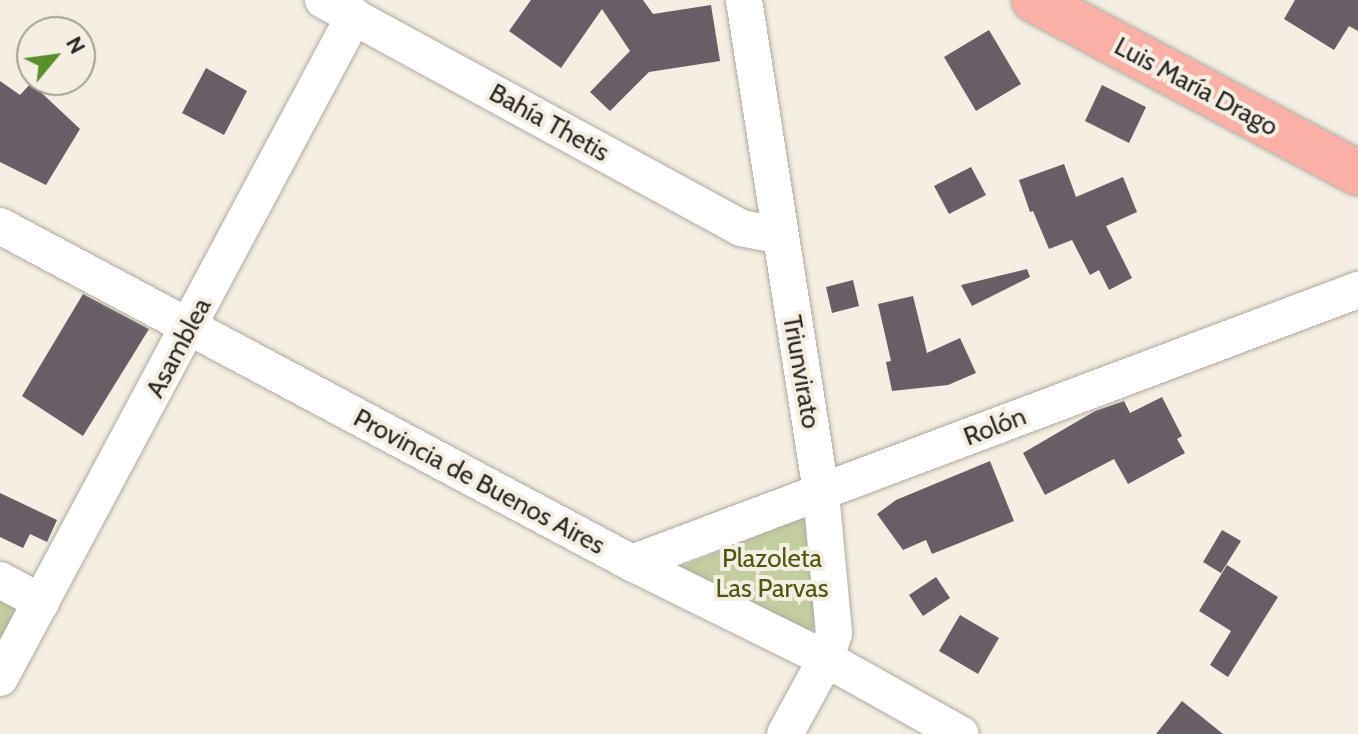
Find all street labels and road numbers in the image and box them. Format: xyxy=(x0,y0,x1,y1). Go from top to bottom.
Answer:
street label: Luis María Drago xyxy=(1109,31,1283,143)
street label: Bahía Thetis xyxy=(484,77,614,169)
street label: Asamblea xyxy=(140,293,218,403)
street label: Triunvirato xyxy=(776,313,826,431)
street label: Rolón xyxy=(959,401,1031,453)
street label: Provincia de Buenos Aires xyxy=(348,403,610,561)

